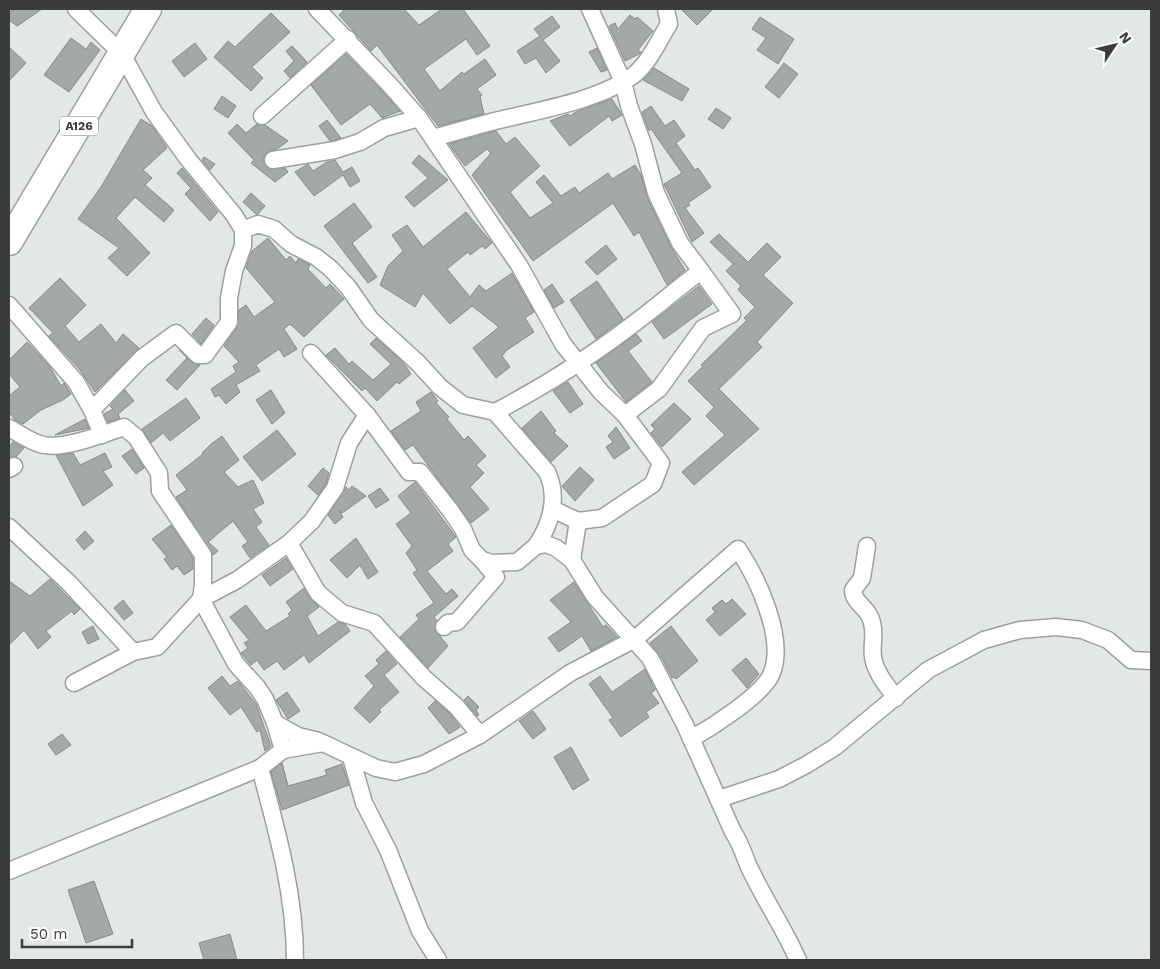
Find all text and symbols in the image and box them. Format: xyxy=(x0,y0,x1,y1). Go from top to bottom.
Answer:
north arrow xyxy=(1090,20,1140,70)
text: N xyxy=(1116,29,1135,46)
road number: A126 xyxy=(60,116,98,136)
scale bar xyxy=(22,916,132,948)
text: 50 m xyxy=(30,925,67,943)

